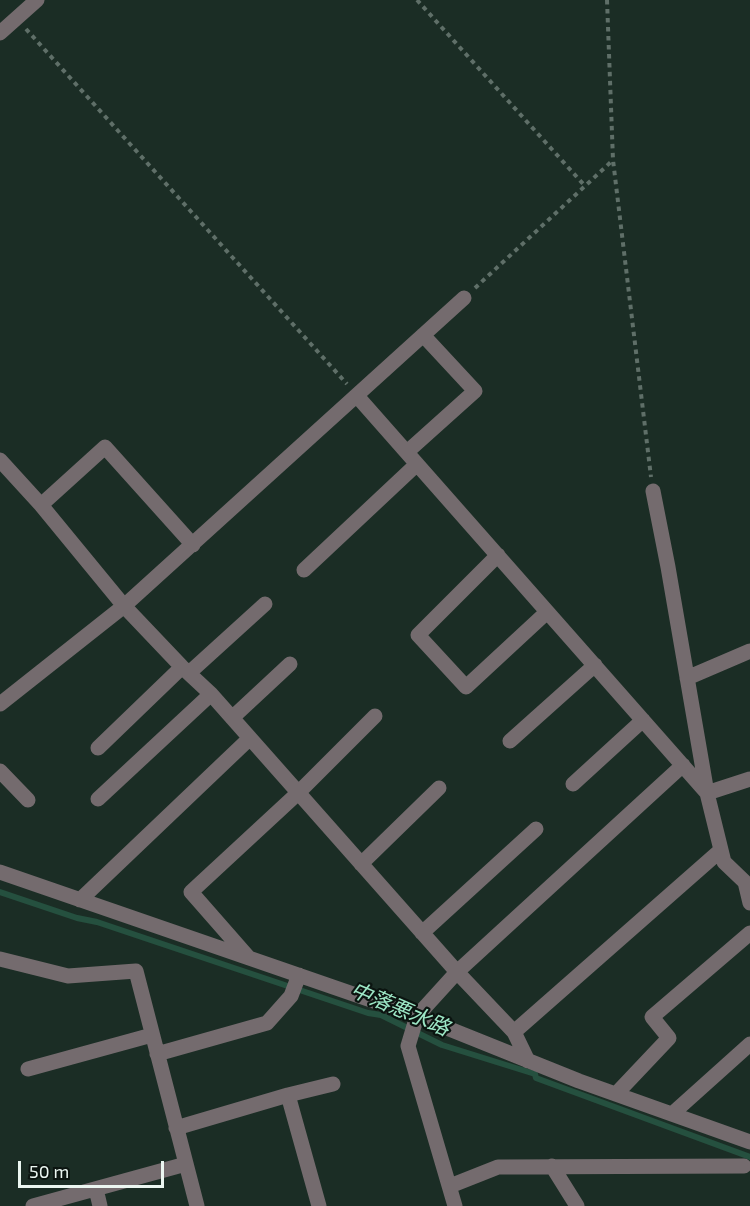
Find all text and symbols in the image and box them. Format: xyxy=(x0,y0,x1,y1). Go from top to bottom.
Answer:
water label: 中落悪水路 xyxy=(347,977,453,1041)
scale bar xyxy=(21,1149,166,1187)
text: 50 m xyxy=(29,1160,69,1182)

